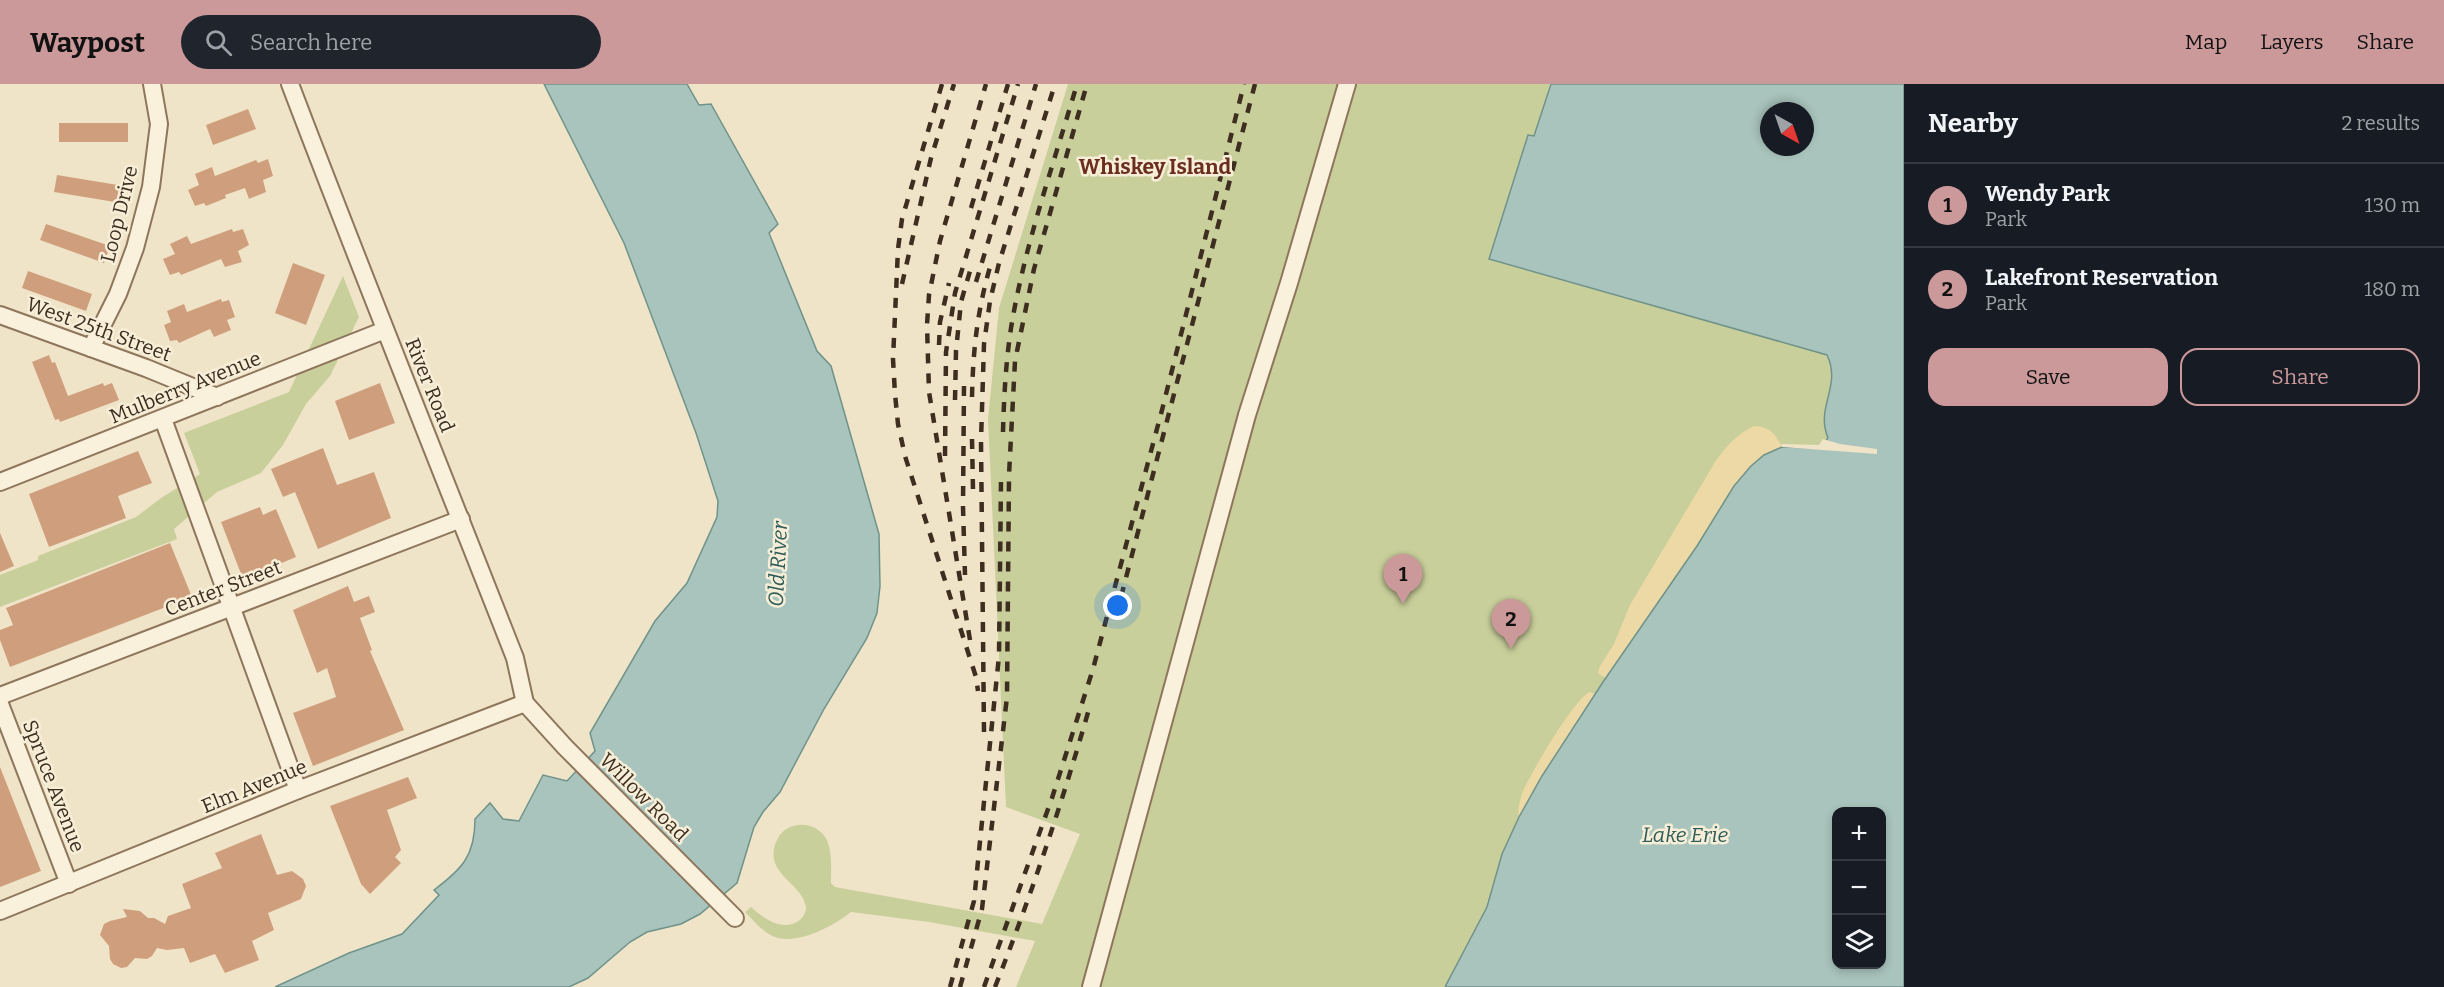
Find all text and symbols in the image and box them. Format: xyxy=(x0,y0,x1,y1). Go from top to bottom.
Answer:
search box xyxy=(181,15,601,69)
text: Waypost xyxy=(30,26,145,59)
icon: search xyxy=(202,26,235,59)
text: Search here xyxy=(250,29,372,56)
text: Map xyxy=(2185,29,2227,55)
text: Layers xyxy=(2260,29,2324,55)
text: Share xyxy=(2357,29,2414,55)
north arrow xyxy=(1760,102,1814,156)
text: Nearby xyxy=(1928,108,2018,139)
text: 2 results xyxy=(2341,111,2420,135)
district label: Whiskey Island xyxy=(1079,154,1231,180)
street label: Loop Drive xyxy=(95,163,143,265)
text: Wendy Park xyxy=(1985,180,2110,207)
text: 1 xyxy=(1943,193,1952,217)
text: 130 m xyxy=(2365,193,2420,217)
text: Park xyxy=(1985,207,2027,231)
text: Lakefront Reservation xyxy=(1985,264,2218,291)
text: 2 xyxy=(1942,277,1953,301)
text: 180 m xyxy=(2364,277,2420,301)
text: Park xyxy=(1985,291,2027,315)
street label: West 25th Street xyxy=(23,292,175,366)
street label: River Road xyxy=(400,334,460,436)
street label: Mulberry Avenue xyxy=(106,346,264,428)
button: Save xyxy=(1928,348,2168,406)
button: Share xyxy=(2180,348,2420,406)
water label: Old River xyxy=(763,519,793,607)
pin: 1 xyxy=(1384,554,1422,604)
street label: Center Street xyxy=(161,555,285,621)
your location xyxy=(1103,591,1132,620)
pin: 2 xyxy=(1492,600,1530,649)
street label: Spruce Avenue xyxy=(18,717,90,855)
street label: Willow Road xyxy=(595,748,693,846)
street label: Elm Avenue xyxy=(198,754,310,818)
map controls xyxy=(1832,807,1886,969)
button: + xyxy=(1832,807,1886,861)
water label: Lake Erie xyxy=(1642,822,1729,848)
button: − xyxy=(1832,861,1886,915)
button: layers xyxy=(1832,915,1886,969)

